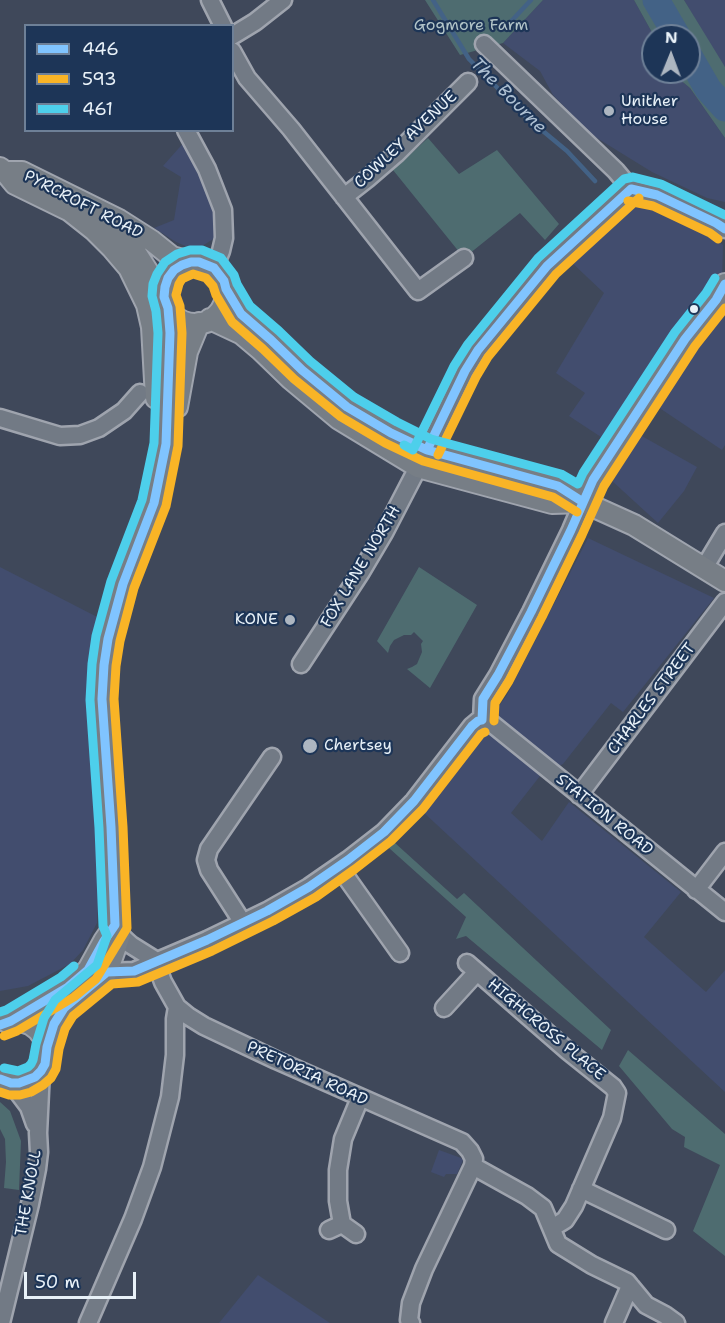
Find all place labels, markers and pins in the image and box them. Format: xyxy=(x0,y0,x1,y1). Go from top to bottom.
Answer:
place label: Unither House xyxy=(621,92,678,130)
marker: Unither House xyxy=(602,104,616,118)
unlabelled marker xyxy=(688,303,700,315)
place label: KONE xyxy=(235,610,278,630)
marker: KONE xyxy=(283,613,297,627)
place label: Chertsey xyxy=(324,736,392,756)
marker: Chertsey xyxy=(301,737,319,755)

